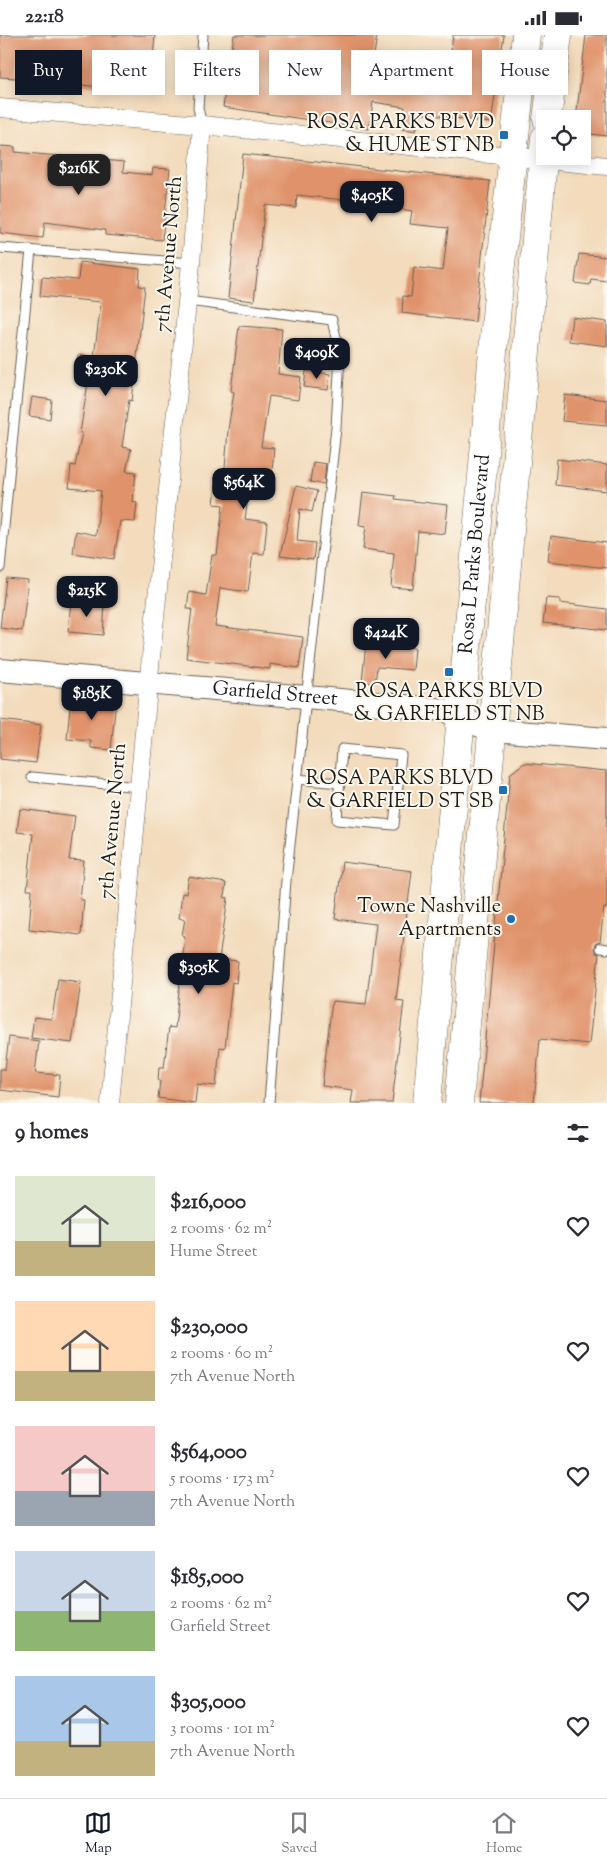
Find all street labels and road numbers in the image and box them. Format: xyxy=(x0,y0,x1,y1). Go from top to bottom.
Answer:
street label: 7th Avenue North xyxy=(149,174,191,333)
street label: Rosa L Parks Boulevard xyxy=(452,453,498,655)
street label: Garfield Street xyxy=(211,674,339,714)
street label: 7th Avenue North xyxy=(93,741,135,900)

